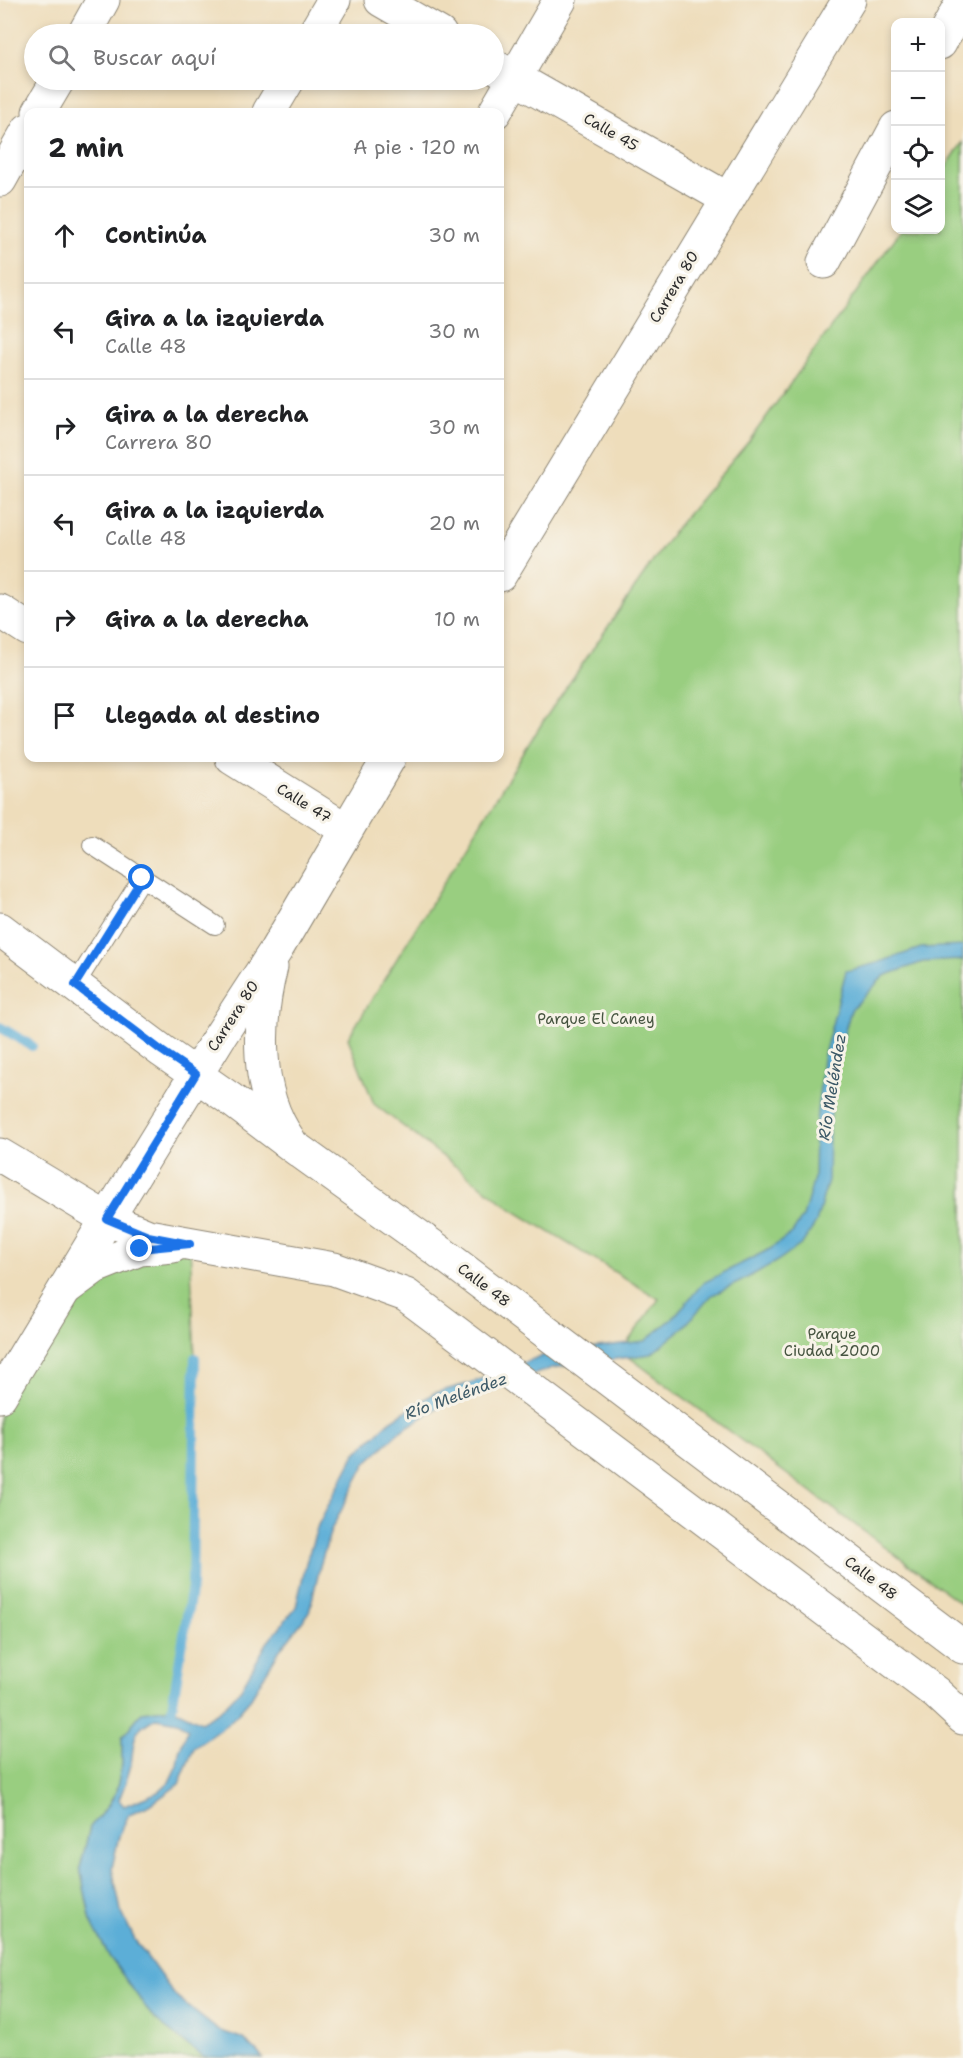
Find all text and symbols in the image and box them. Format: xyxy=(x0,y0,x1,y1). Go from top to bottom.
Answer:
map controls xyxy=(891,18,945,234)
button: + xyxy=(891,18,945,72)
search box xyxy=(24,24,504,90)
icon: search xyxy=(45,41,78,74)
text: Buscar aquí xyxy=(93,43,216,72)
button: − xyxy=(891,72,945,126)
street label: Calle 45 xyxy=(580,108,642,156)
button: locate xyxy=(891,126,945,180)
text: 2 min xyxy=(48,130,124,165)
text: A pie · 120 m xyxy=(353,134,480,160)
button: layers xyxy=(891,180,945,234)
icon: ahead xyxy=(48,219,81,252)
text: Continúa xyxy=(105,221,207,250)
text: 30 m xyxy=(428,222,480,248)
street label: Carrera 80 xyxy=(645,247,703,327)
text: Gira a la izquierda xyxy=(105,304,324,333)
icon: left xyxy=(48,315,81,348)
text: 30 m xyxy=(428,318,480,344)
text: Calle 48 xyxy=(105,333,187,359)
text: Gira a la derecha xyxy=(105,400,309,429)
icon: right xyxy=(48,411,81,444)
text: 30 m xyxy=(428,414,480,440)
text: Carrera 80 xyxy=(105,429,212,455)
text: Gira a la izquierda xyxy=(105,496,324,525)
icon: left xyxy=(48,507,81,540)
text: 20 m xyxy=(429,510,480,536)
text: Calle 48 xyxy=(105,525,187,551)
icon: right xyxy=(48,603,81,636)
text: Gira a la derecha xyxy=(105,605,309,634)
text: 10 m xyxy=(434,606,480,632)
icon: arrive xyxy=(48,699,81,732)
text: Llegada al destino xyxy=(105,701,320,730)
street label: Calle 47 xyxy=(273,778,335,828)
route start xyxy=(128,864,154,890)
street label: Carrera 80 xyxy=(203,977,263,1055)
park label: Parque El Caney xyxy=(537,1009,655,1029)
water label: Río Meléndez xyxy=(813,1032,851,1142)
route end xyxy=(126,1235,152,1261)
street label: Calle 48 xyxy=(453,1259,515,1311)
park label: Parque Ciudad 2000 xyxy=(784,1324,880,1361)
water label: Río Meléndez xyxy=(402,1368,510,1424)
street label: Calle 48 xyxy=(840,1552,902,1604)

